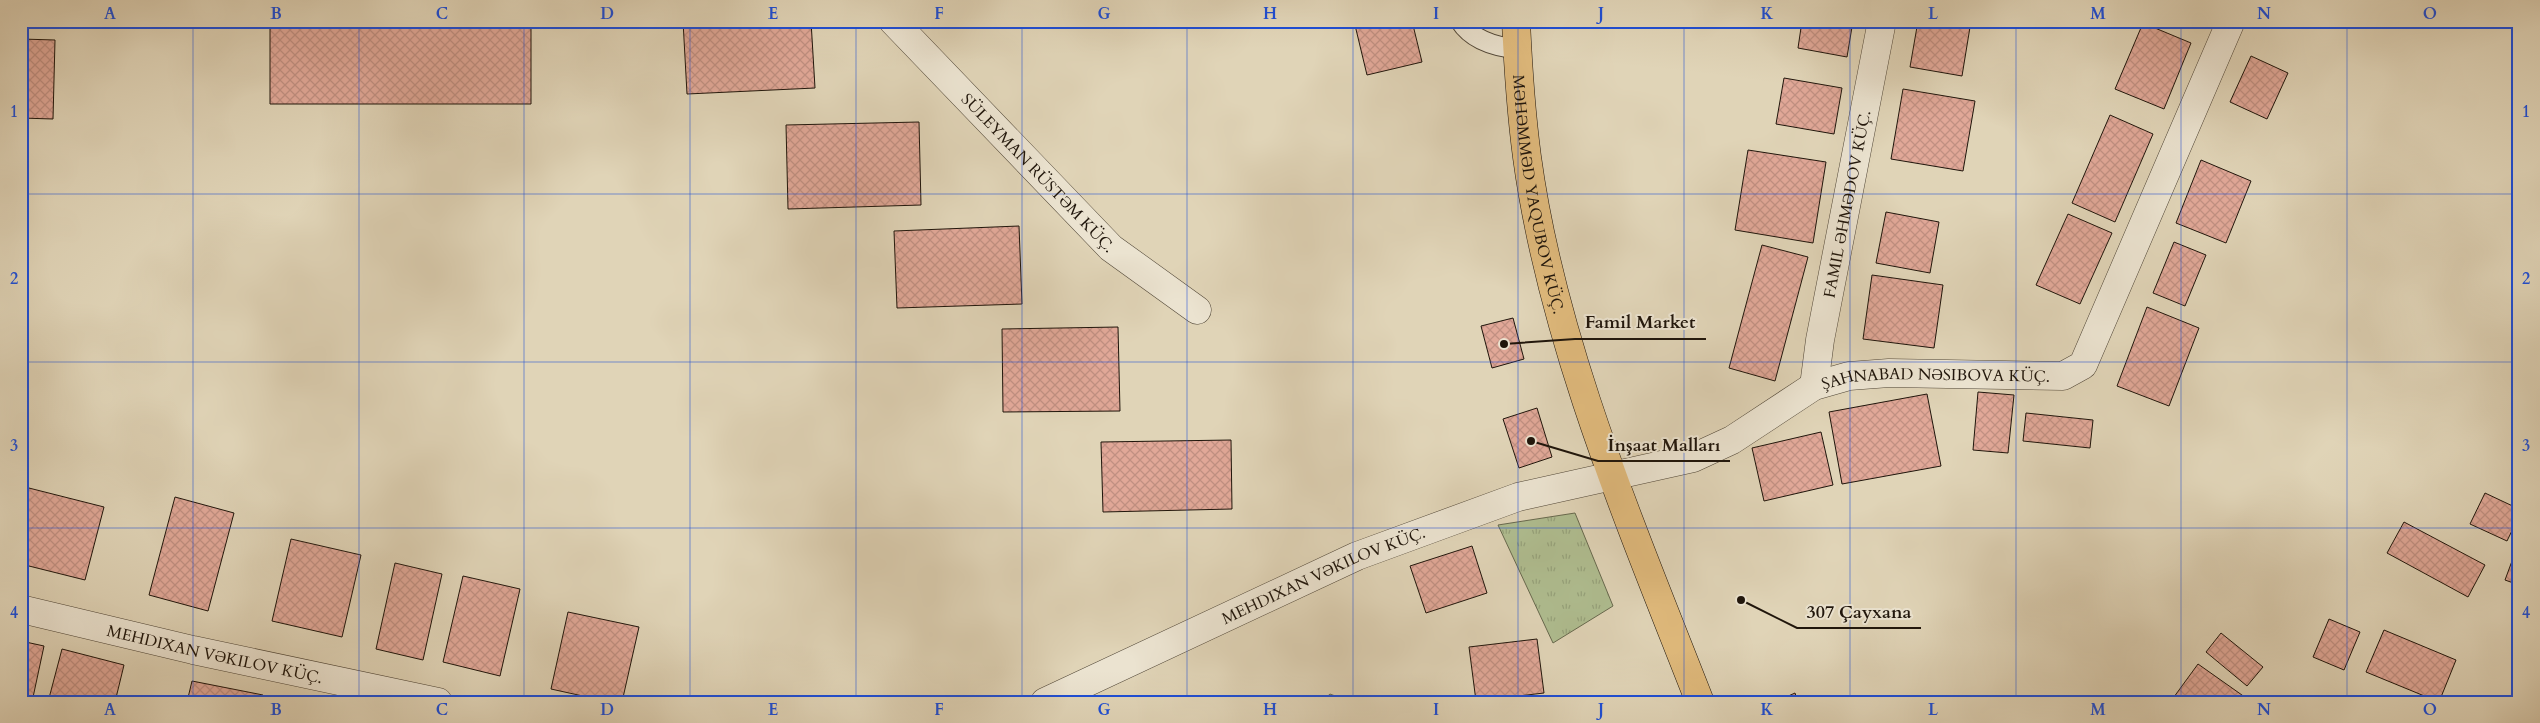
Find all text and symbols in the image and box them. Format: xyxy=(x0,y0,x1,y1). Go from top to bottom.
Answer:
text: A xyxy=(104,3,116,25)
text: B xyxy=(270,3,282,25)
text: C xyxy=(436,3,448,25)
text: D xyxy=(600,3,614,25)
text: E xyxy=(768,3,778,25)
text: F xyxy=(934,3,944,25)
text: G xyxy=(1097,3,1111,25)
text: H xyxy=(1263,3,1277,25)
text: I xyxy=(1433,3,1439,25)
text: J xyxy=(1596,3,1604,25)
text: K xyxy=(1761,3,1774,25)
text: L xyxy=(1928,3,1939,25)
text: M xyxy=(2090,3,2106,25)
text: N xyxy=(2257,3,2271,25)
text: O xyxy=(2423,3,2437,25)
street label: MƏHƏMMƏD YAQUBOV KÜÇ. xyxy=(1507,74,1569,317)
street label: SÜLEYMAN RÜSTƏM KÜÇ. xyxy=(956,89,1119,258)
text: 1 xyxy=(10,101,18,123)
text: 1 xyxy=(2522,101,2530,123)
street label: FAMIL ƏHMƏDOV KÜÇ. xyxy=(1818,108,1876,300)
text: 2 xyxy=(10,268,18,290)
text: 2 xyxy=(2522,268,2530,290)
callout: Famil Market xyxy=(1575,306,1706,339)
text: Famil Market xyxy=(1585,310,1696,335)
street label: ŞAHNABAD NƏSIBOVA KÜÇ. xyxy=(1819,363,2050,395)
callout: İnşaat Malları xyxy=(1598,428,1730,461)
text: İnşaat Malları xyxy=(1608,433,1721,458)
text: 3 xyxy=(10,435,18,457)
text: 3 xyxy=(2522,435,2530,457)
street label: MEHDIXAN VƏKILOV KÜÇ. xyxy=(1218,522,1428,630)
callout: 307 Çayxana xyxy=(1797,595,1921,628)
text: 307 Çayxana xyxy=(1807,600,1911,625)
text: 4 xyxy=(10,602,18,624)
text: 4 xyxy=(2522,602,2530,624)
street label: MEHDIXAN VƏKILOV KÜÇ. xyxy=(105,620,325,689)
text: A xyxy=(104,699,116,721)
text: B xyxy=(270,699,282,721)
text: C xyxy=(436,699,448,721)
text: D xyxy=(600,699,614,721)
text: E xyxy=(768,699,778,721)
text: F xyxy=(934,699,944,721)
text: G xyxy=(1097,699,1111,721)
text: H xyxy=(1263,699,1277,721)
text: I xyxy=(1433,699,1439,721)
text: J xyxy=(1596,699,1604,721)
text: K xyxy=(1761,699,1774,721)
text: L xyxy=(1928,699,1939,721)
text: M xyxy=(2090,699,2106,721)
text: N xyxy=(2257,699,2271,721)
text: O xyxy=(2423,699,2437,721)

